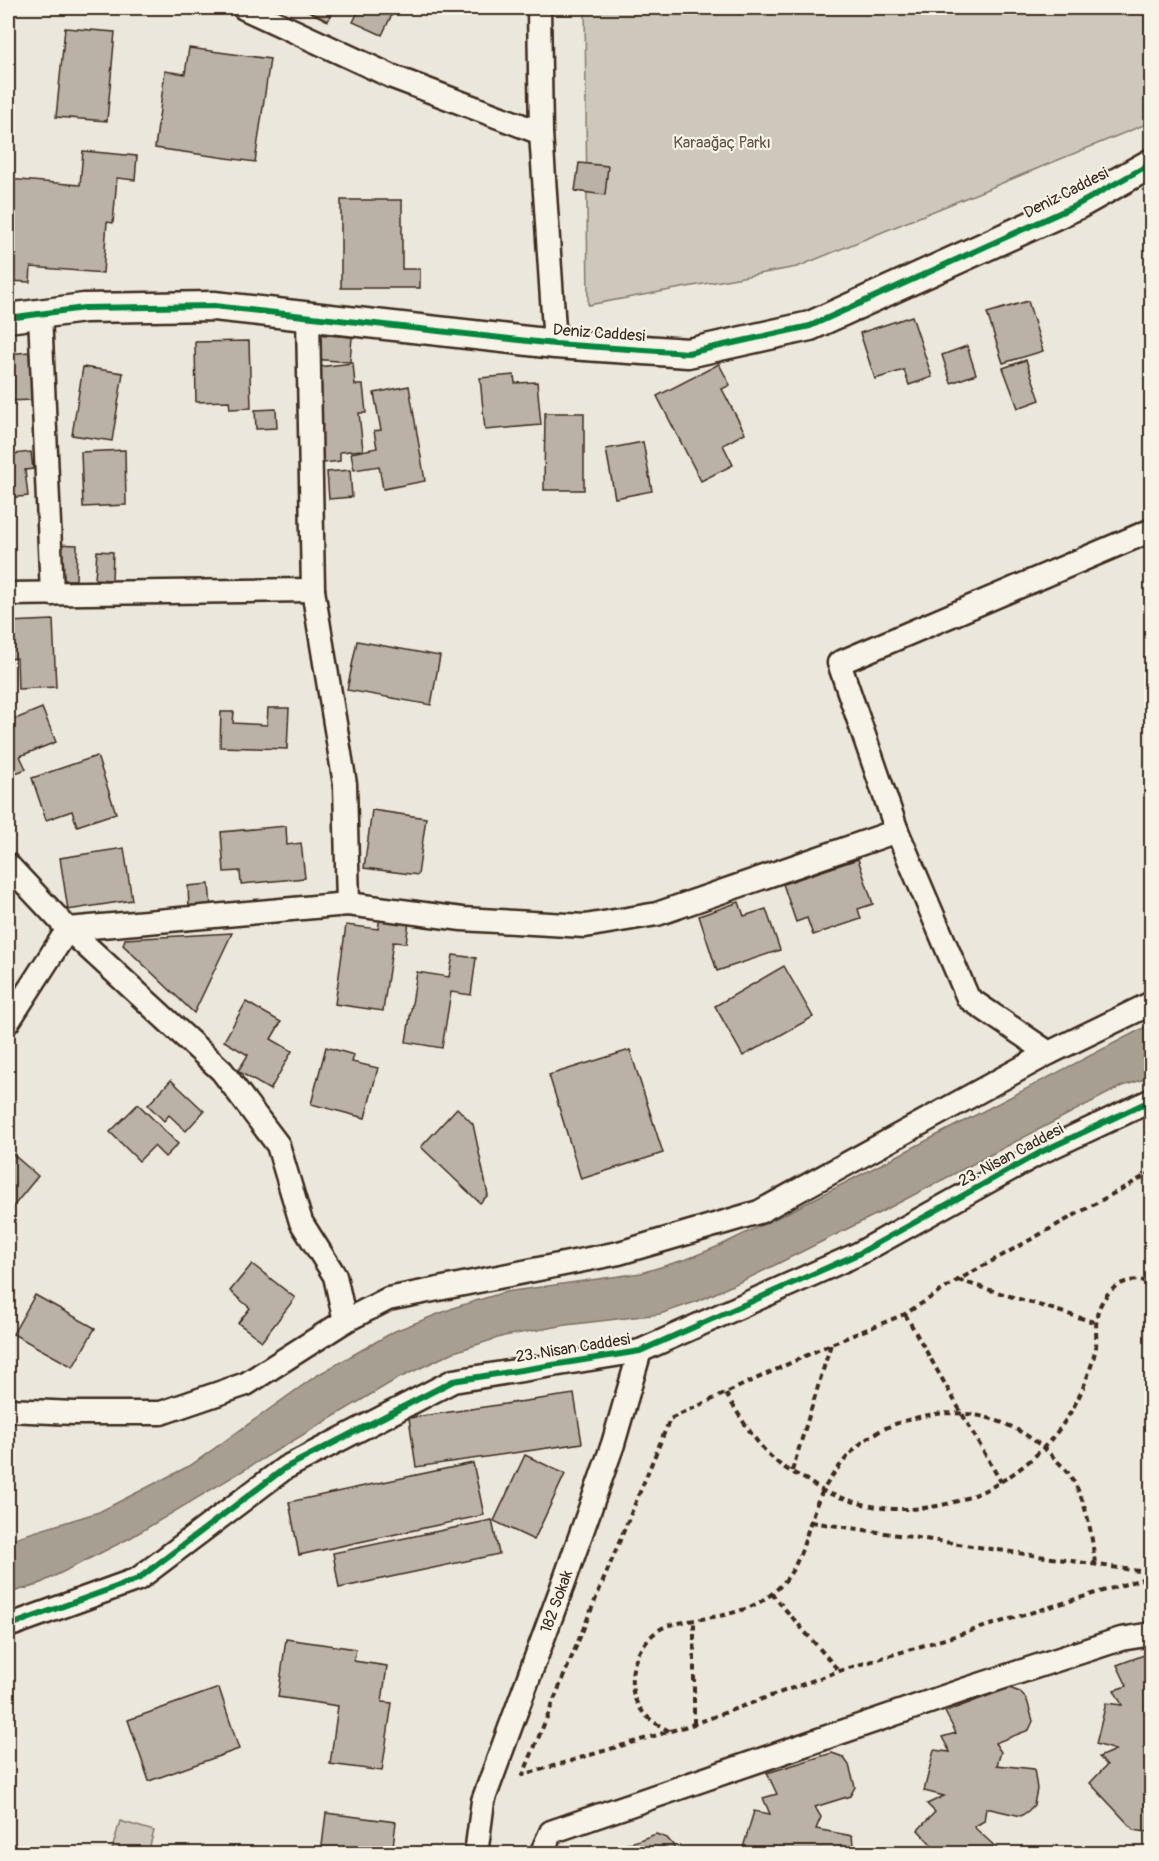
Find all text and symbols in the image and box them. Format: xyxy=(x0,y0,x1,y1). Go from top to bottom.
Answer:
park label: Karaağaç Parkı xyxy=(673,133,771,153)
street label: Deniz Caddesi xyxy=(1020,163,1112,223)
street label: Deniz Caddesi xyxy=(552,320,646,346)
street label: 23. Nisan Caddesi xyxy=(955,1119,1067,1191)
street label: 23. Nisan Caddesi xyxy=(514,1329,632,1367)
street label: 182 Sokak xyxy=(536,1567,577,1636)

